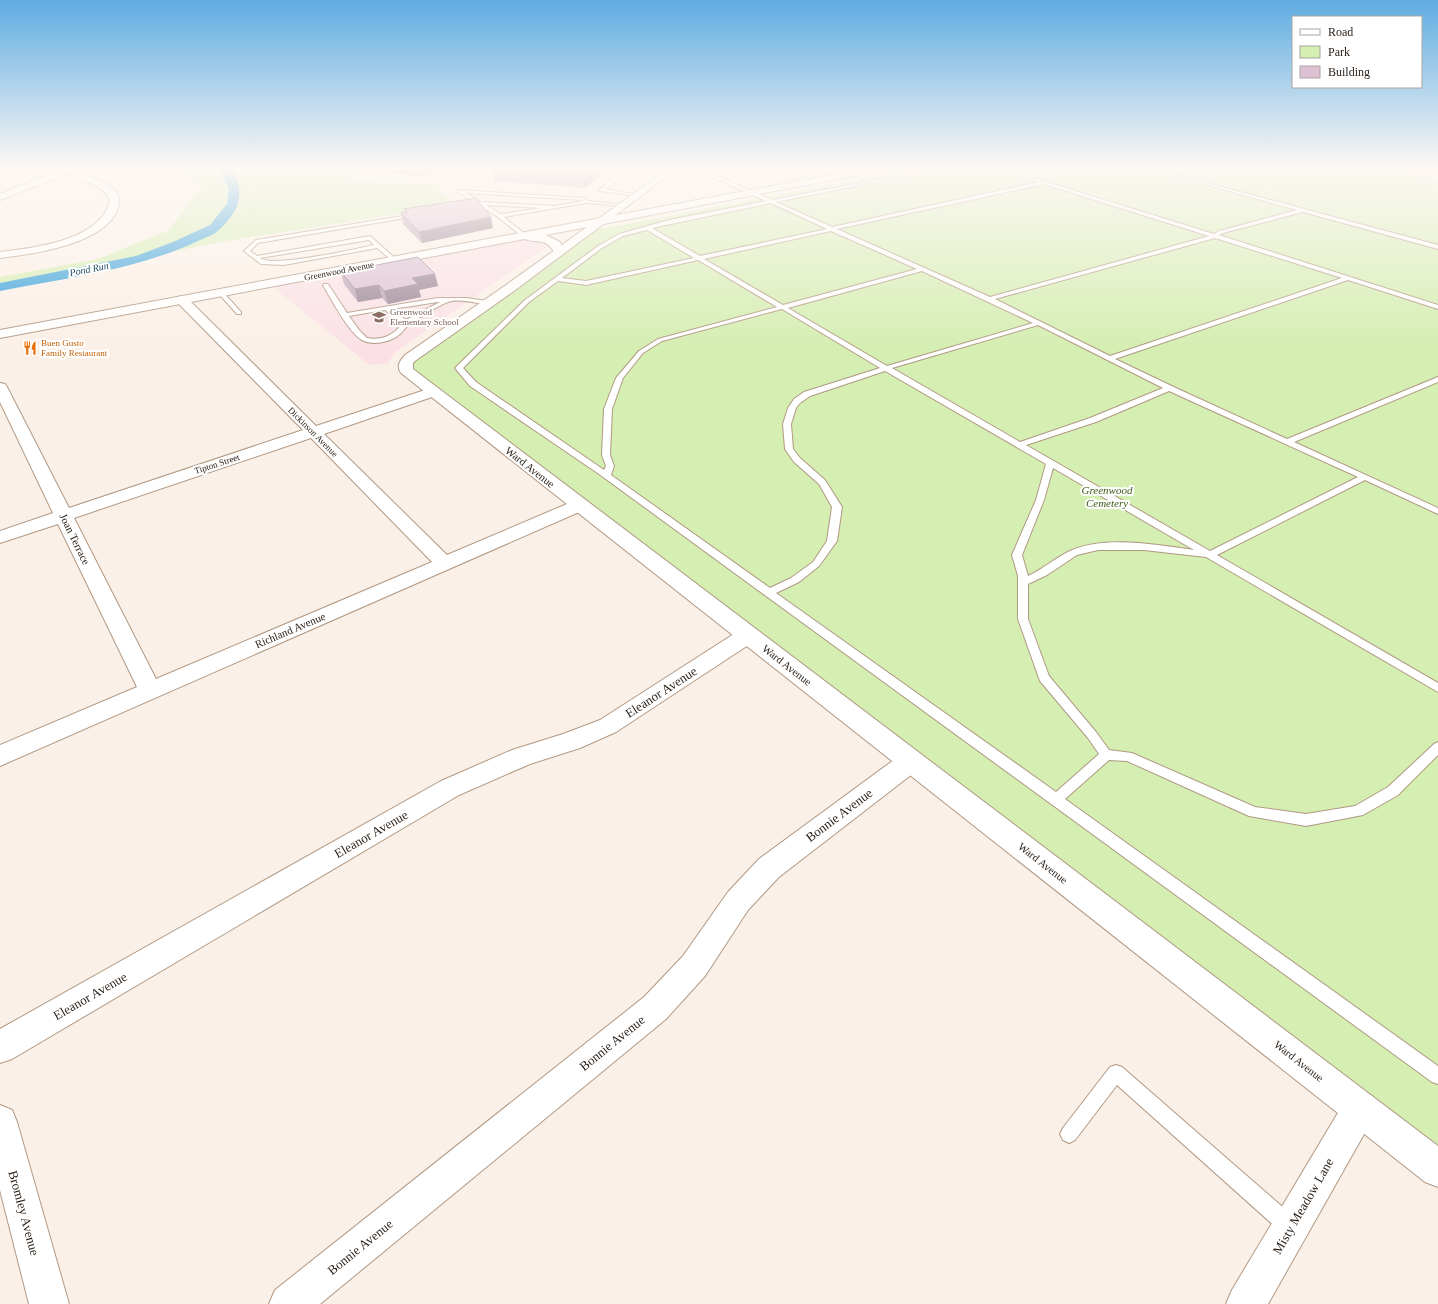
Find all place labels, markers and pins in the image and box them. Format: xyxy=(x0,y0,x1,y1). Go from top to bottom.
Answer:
place label: Greenwood Elementary School xyxy=(390,307,459,327)
school or university icon: Greenwood Elementary School xyxy=(371,309,387,325)
place label: Buen Gusto Family Restaurant xyxy=(41,338,108,358)
restaurant icon: Buen Gusto Family Restaurant xyxy=(22,340,38,356)

